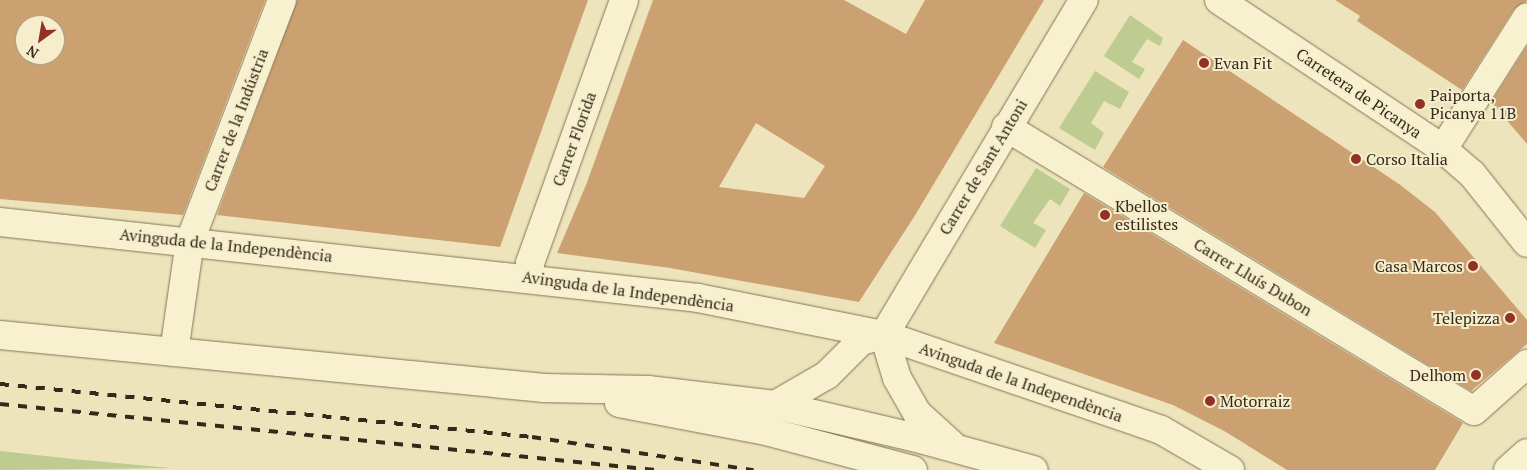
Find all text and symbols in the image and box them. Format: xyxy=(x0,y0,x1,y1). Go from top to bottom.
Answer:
north arrow xyxy=(15,15,65,65)
text: N xyxy=(23,41,42,63)
street label: Carretera de Picanya xyxy=(1293,44,1425,142)
street label: Carrer de la Indústria xyxy=(200,46,272,194)
place label: Evan Fit xyxy=(1214,53,1272,73)
marker: Evan Fit xyxy=(1198,57,1210,69)
place label: Paiporta, Picanya 11B xyxy=(1430,85,1516,123)
street label: Carrer Florida xyxy=(548,89,600,189)
street label: Carrer de Sant Antoni xyxy=(935,96,1031,238)
marker: Paiporta, Picanya 11B xyxy=(1414,98,1426,110)
place label: Corso Italia xyxy=(1366,149,1448,169)
marker: Corso Italia xyxy=(1350,153,1362,165)
place label: Kbellos estilistes xyxy=(1115,196,1178,234)
marker: Kbellos estilistes xyxy=(1099,209,1111,221)
street label: Avinguda de la Independència xyxy=(119,224,333,266)
street label: Carrer Lluís Dubon xyxy=(1190,234,1316,320)
place label: Casa Marcos xyxy=(1375,256,1463,276)
marker: Casa Marcos xyxy=(1467,260,1479,272)
street label: Avinguda de la Independència xyxy=(521,267,735,315)
place label: Telepizza xyxy=(1433,308,1500,328)
marker: Telepizza xyxy=(1504,312,1516,324)
street label: Avinguda de la Independència xyxy=(917,338,1125,426)
place label: Delhom xyxy=(1410,365,1466,385)
marker: Delhom xyxy=(1470,369,1482,381)
place label: Motorraiz xyxy=(1220,391,1290,411)
marker: Motorraiz xyxy=(1204,395,1216,407)

